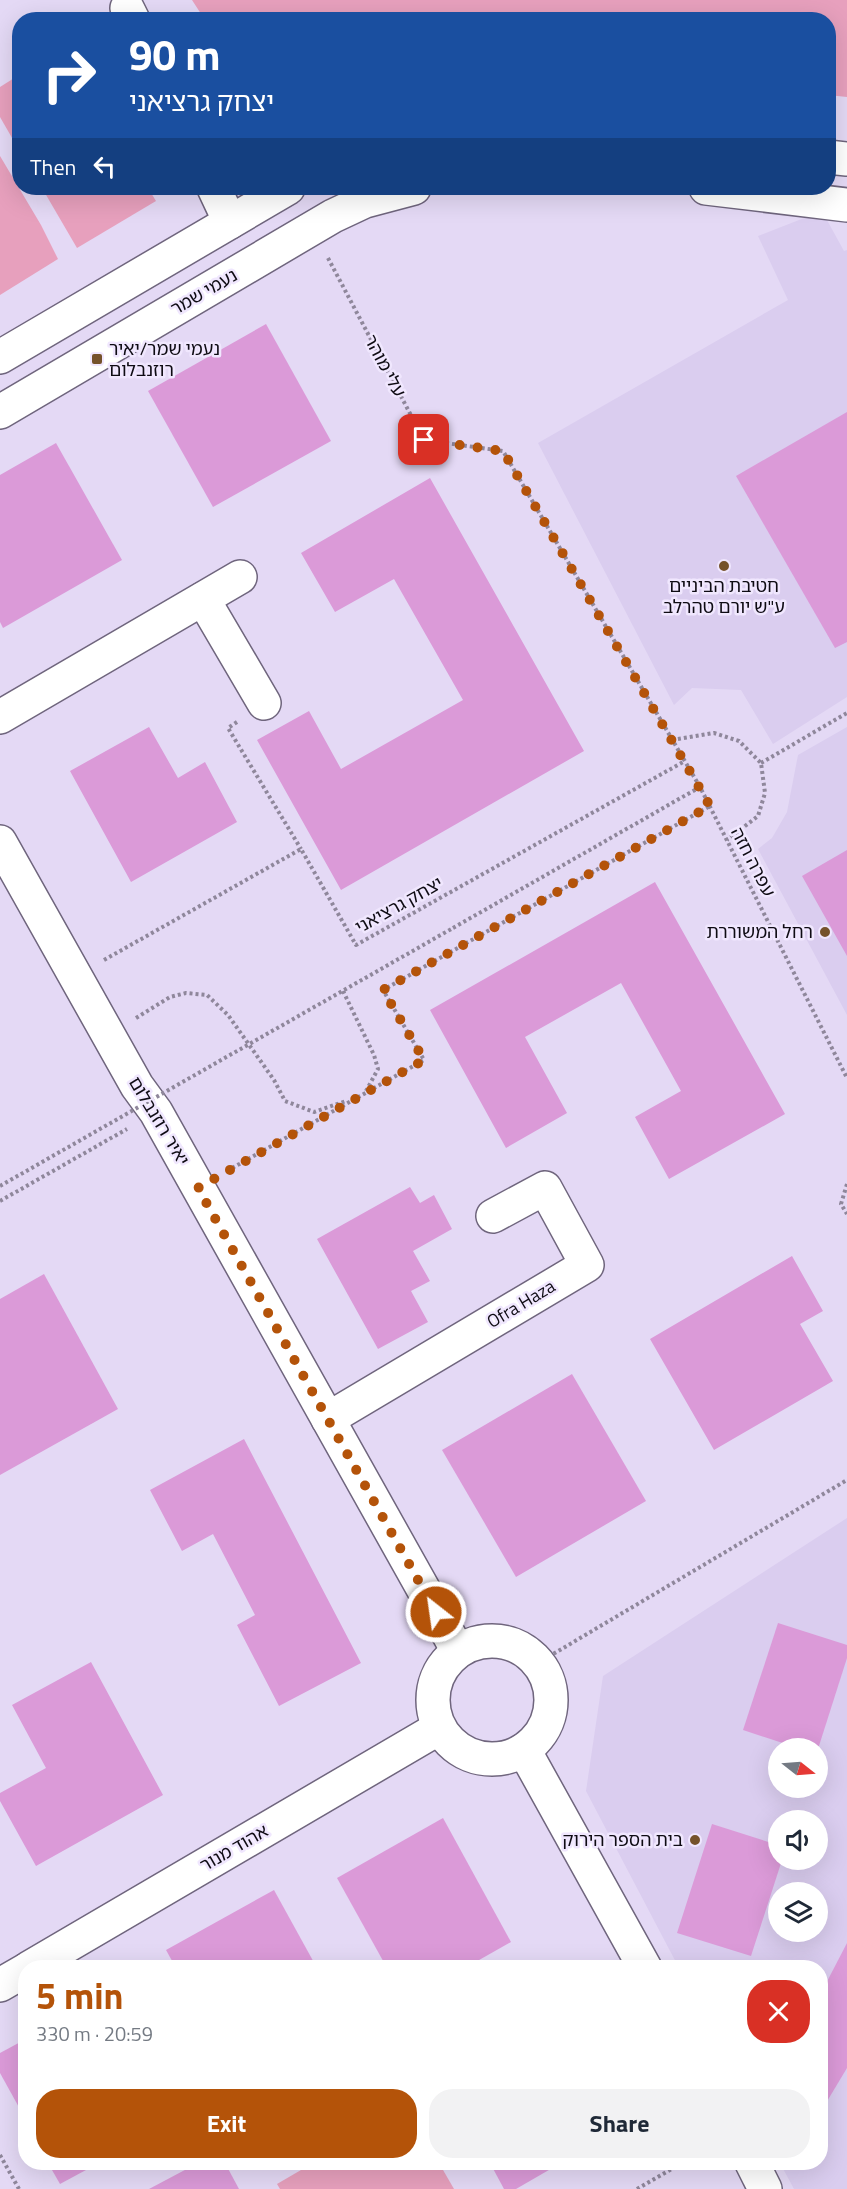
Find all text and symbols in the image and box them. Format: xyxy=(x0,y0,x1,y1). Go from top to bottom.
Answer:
text: 90 m xyxy=(129,22,221,86)
icon: right xyxy=(30,36,108,114)
text: יצחק גרציאני xyxy=(129,80,274,121)
text: Then xyxy=(30,150,76,184)
icon: left xyxy=(88,150,121,183)
street label: נעמי שמר xyxy=(165,262,242,322)
street label: עלי מוהר xyxy=(358,330,413,402)
place label: נעמי שמר/יאיר רוזנבלום xyxy=(109,335,220,383)
marker: נעמי שמר/יאיר רוזנבלום xyxy=(90,352,104,366)
pin xyxy=(398,414,449,465)
icon: arrive xyxy=(407,423,440,456)
marker: חטיבת הביניים ע"ש יורם טהרלב xyxy=(717,559,731,573)
place label: חטיבת הביניים ע"ש יורם טהרלב xyxy=(663,572,785,620)
street label: עפרה חזה xyxy=(724,822,783,901)
street label: יצחק גרציאני xyxy=(350,869,448,940)
place label: רחל המשוררת xyxy=(706,918,813,945)
marker: רחל המשוררת xyxy=(818,925,832,939)
street label: יאיר רוזנבלום xyxy=(122,1071,197,1170)
street label: Ofra Haza xyxy=(481,1273,560,1335)
position arrow xyxy=(404,1580,468,1644)
north arrow xyxy=(768,1738,828,1798)
map controls xyxy=(768,1738,828,1942)
button: sound xyxy=(768,1810,828,1870)
street label: אהוד מנור xyxy=(194,1817,273,1878)
place label: בית הספר הירוק xyxy=(562,1826,683,1853)
marker: בית הספר הירוק xyxy=(688,1833,702,1847)
button: layers xyxy=(768,1882,828,1942)
text: 5 min xyxy=(36,1968,123,2023)
button: close xyxy=(747,1980,810,2043)
text: 330 m · 20:59 xyxy=(36,2018,153,2049)
button: Exit xyxy=(36,2089,417,2158)
button: Share xyxy=(429,2089,810,2158)

